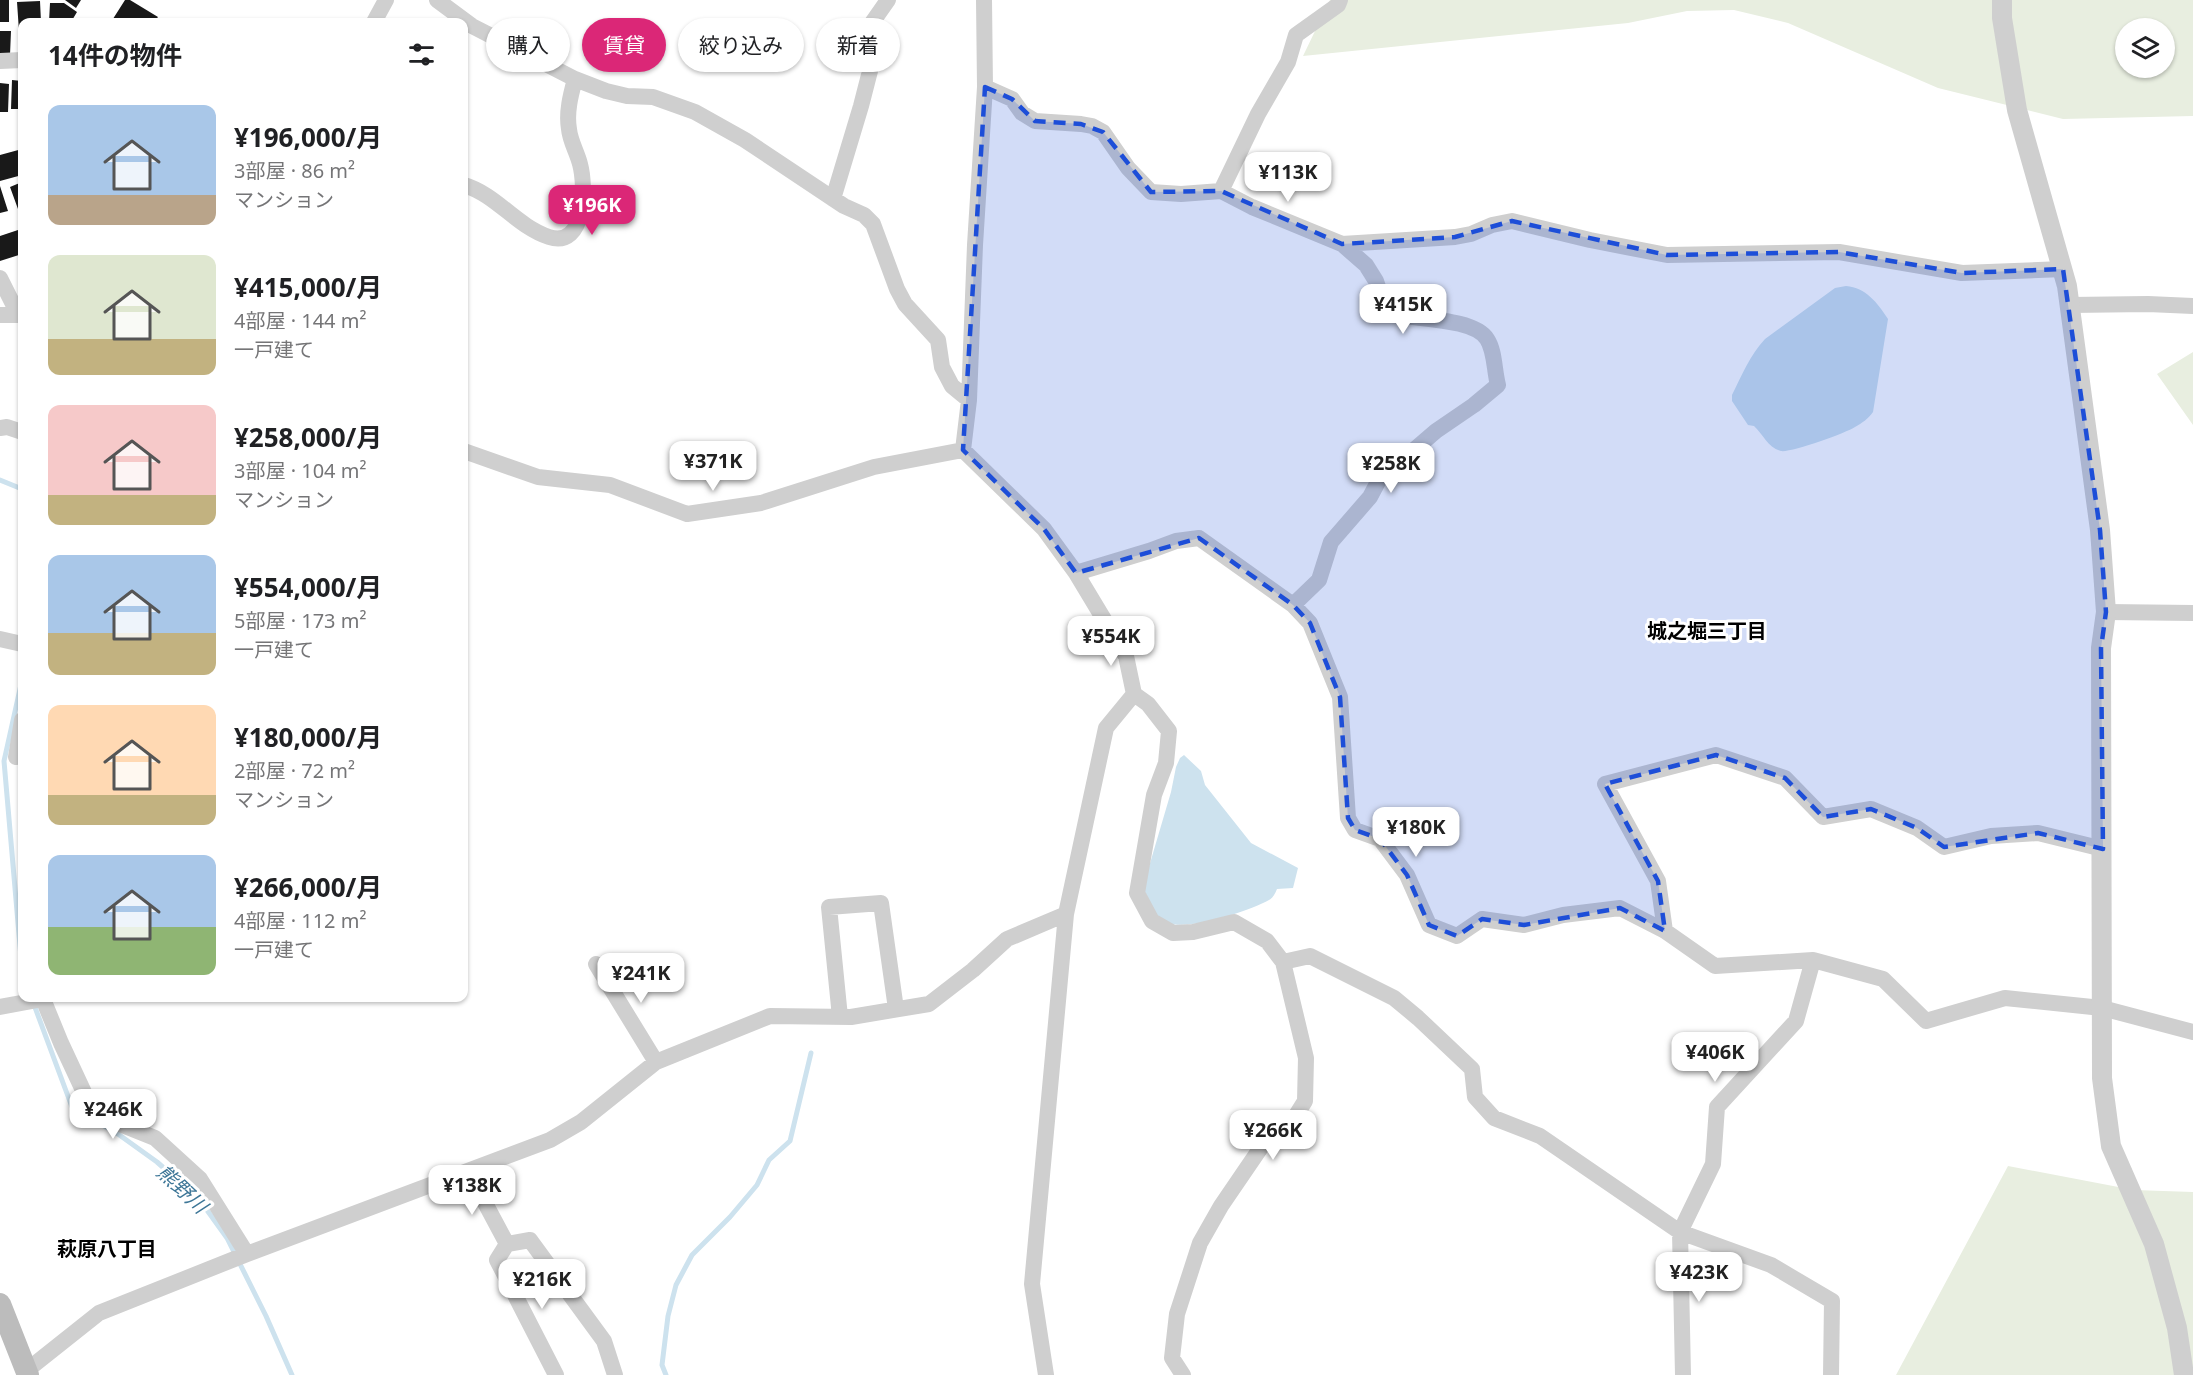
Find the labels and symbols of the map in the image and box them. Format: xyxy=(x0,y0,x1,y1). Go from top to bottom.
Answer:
pin: ¥113K xyxy=(1246,152,1330,203)
pin: ¥196K xyxy=(550,185,634,236)
pin: ¥415K xyxy=(1361,284,1445,335)
pin: ¥371K xyxy=(671,441,755,492)
pin: ¥258K xyxy=(1349,443,1433,494)
pin: ¥554K xyxy=(1069,616,1153,667)
district label: 城之堀三丁目 xyxy=(1647,617,1767,644)
pin: ¥180K xyxy=(1374,807,1458,858)
pin: ¥241K xyxy=(599,953,683,1004)
pin: ¥406K xyxy=(1673,1032,1757,1083)
pin: ¥246K xyxy=(71,1089,155,1140)
pin: ¥266K xyxy=(1231,1110,1315,1161)
water label: 熊野川 xyxy=(151,1158,215,1220)
pin: ¥138K xyxy=(430,1165,514,1216)
district label: 萩原八丁目 xyxy=(57,1235,157,1262)
pin: ¥423K xyxy=(1657,1252,1741,1303)
pin: ¥216K xyxy=(500,1259,584,1310)

